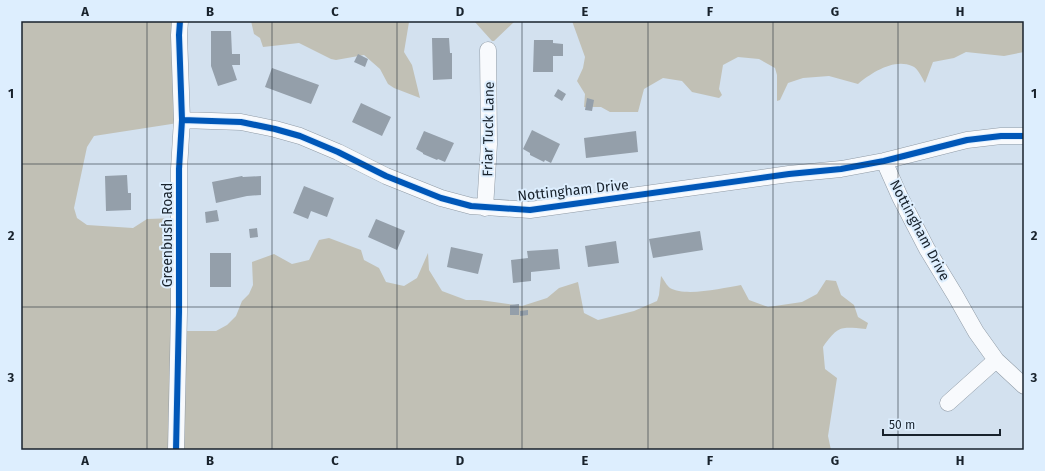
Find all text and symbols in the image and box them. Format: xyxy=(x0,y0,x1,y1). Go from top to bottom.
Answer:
text: A xyxy=(80,4,89,19)
text: B xyxy=(206,4,214,19)
text: C xyxy=(331,4,339,19)
text: D xyxy=(456,4,465,19)
text: E xyxy=(582,4,589,19)
text: F xyxy=(707,4,714,19)
text: G xyxy=(831,4,839,19)
text: H xyxy=(956,4,964,19)
street label: Friar Tuck Lane xyxy=(479,81,498,177)
text: 1 xyxy=(8,86,14,101)
text: 1 xyxy=(1031,86,1037,101)
street label: Nottingham Drive xyxy=(517,176,629,205)
street label: Nottingham Drive xyxy=(886,177,953,284)
street label: Greenbush Road xyxy=(159,183,176,287)
text: 2 xyxy=(8,228,15,243)
text: 2 xyxy=(1031,228,1038,243)
text: 3 xyxy=(7,370,15,385)
text: 3 xyxy=(1030,370,1038,385)
scale bar xyxy=(883,411,1000,437)
text: 50 m xyxy=(889,418,915,432)
text: A xyxy=(80,453,89,468)
text: B xyxy=(206,453,214,468)
text: C xyxy=(331,453,339,468)
text: D xyxy=(456,453,465,468)
text: E xyxy=(582,453,589,468)
text: F xyxy=(707,453,714,468)
text: G xyxy=(831,453,839,468)
text: H xyxy=(956,453,964,468)

